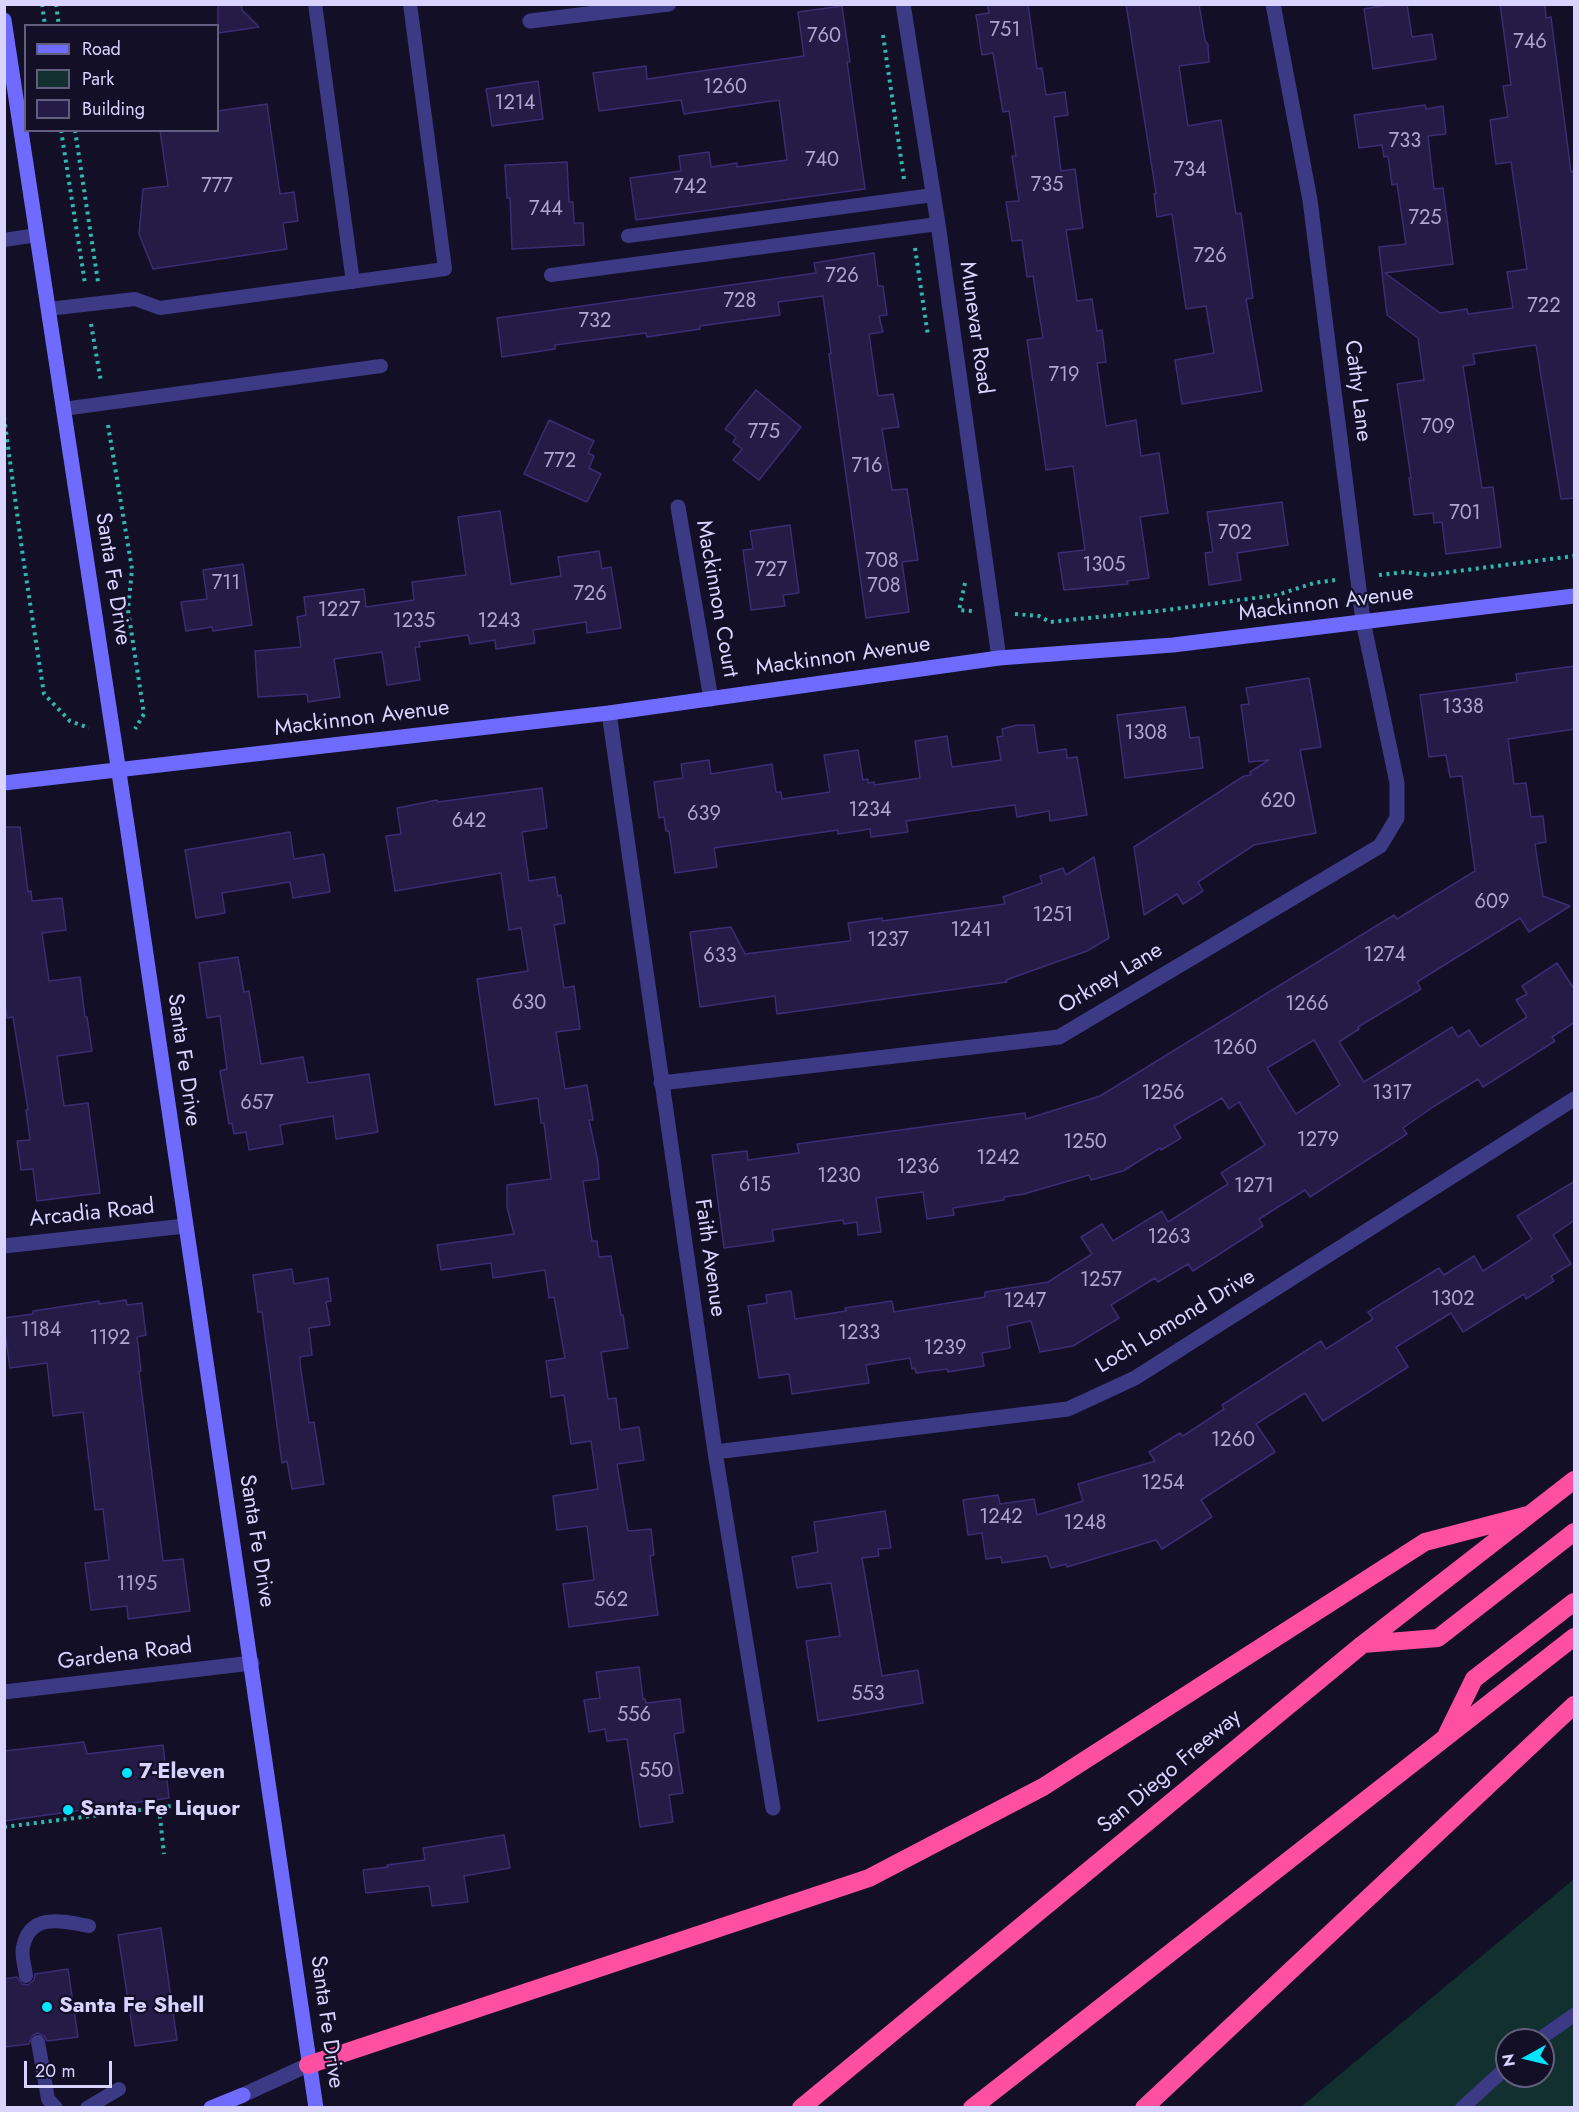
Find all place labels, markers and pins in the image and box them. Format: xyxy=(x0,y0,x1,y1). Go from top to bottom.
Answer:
place label: 7-Eleven xyxy=(139,1760,225,1786)
marker: 7-Eleven xyxy=(120,1766,134,1780)
place label: Santa Fe Liquor xyxy=(80,1797,240,1823)
marker: Santa Fe Liquor xyxy=(61,1803,75,1817)
place label: Santa Fe Shell xyxy=(59,1994,204,2020)
marker: Santa Fe Shell xyxy=(40,2000,54,2014)

